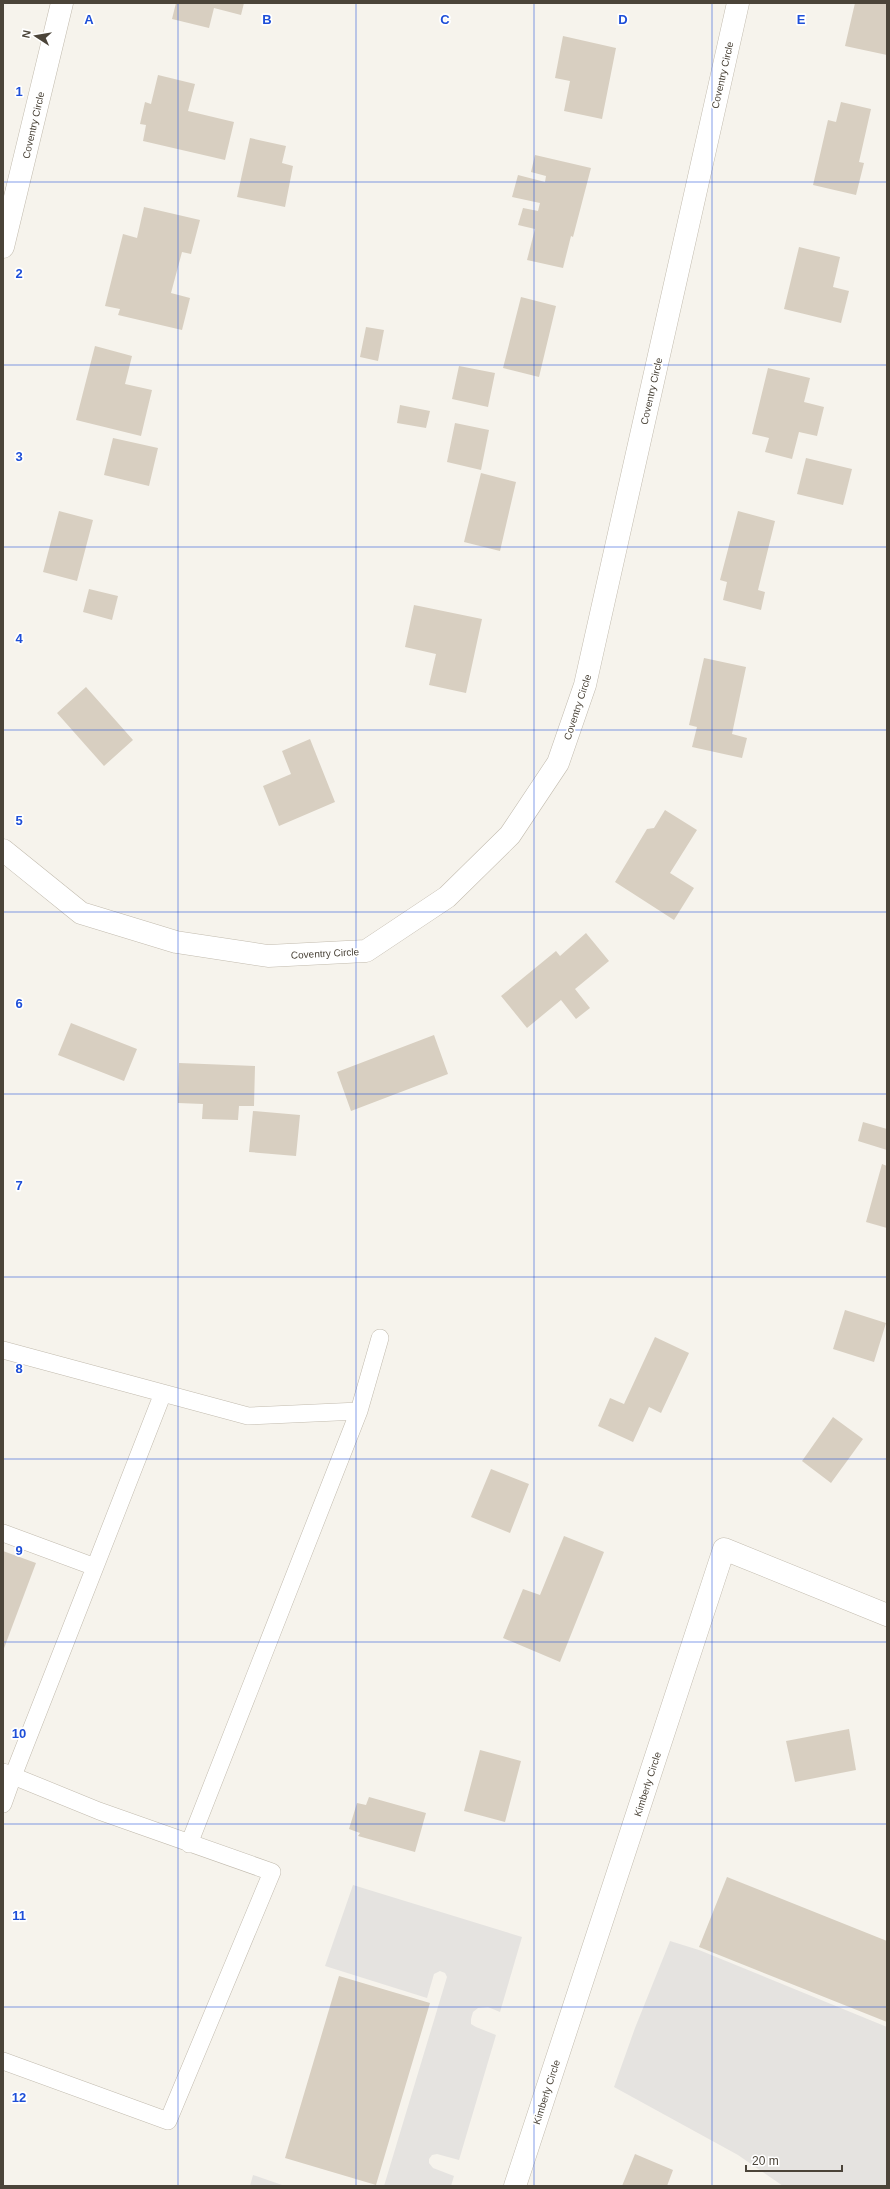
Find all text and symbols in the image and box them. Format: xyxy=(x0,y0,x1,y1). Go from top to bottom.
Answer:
text: A xyxy=(84,12,94,27)
text: B xyxy=(262,12,272,27)
text: C xyxy=(440,12,450,27)
text: D xyxy=(618,12,628,27)
text: E xyxy=(797,12,806,27)
north arrow xyxy=(16,16,56,56)
text: N xyxy=(20,29,33,39)
street label: Coventry Circle xyxy=(709,40,736,110)
text: 1 xyxy=(15,84,23,99)
street label: Coventry Circle xyxy=(20,90,47,160)
text: 2 xyxy=(15,266,23,281)
street label: Coventry Circle xyxy=(638,356,665,426)
text: 3 xyxy=(15,449,23,464)
text: 4 xyxy=(15,631,23,646)
street label: Coventry Circle xyxy=(562,673,593,741)
text: 5 xyxy=(15,813,23,828)
street label: Coventry Circle xyxy=(291,946,360,961)
text: 6 xyxy=(15,996,23,1011)
text: 7 xyxy=(15,1178,23,1193)
text: 8 xyxy=(15,1361,23,1376)
text: 9 xyxy=(15,1543,23,1558)
text: 10 xyxy=(12,1726,26,1741)
street label: Kimberly Circle xyxy=(632,1750,663,1818)
text: 11 xyxy=(12,1908,26,1923)
street label: Kimberly Circle xyxy=(531,2058,562,2126)
text: 12 xyxy=(12,2090,26,2105)
scale bar xyxy=(746,2147,842,2173)
text: 20 m xyxy=(752,2154,779,2168)

